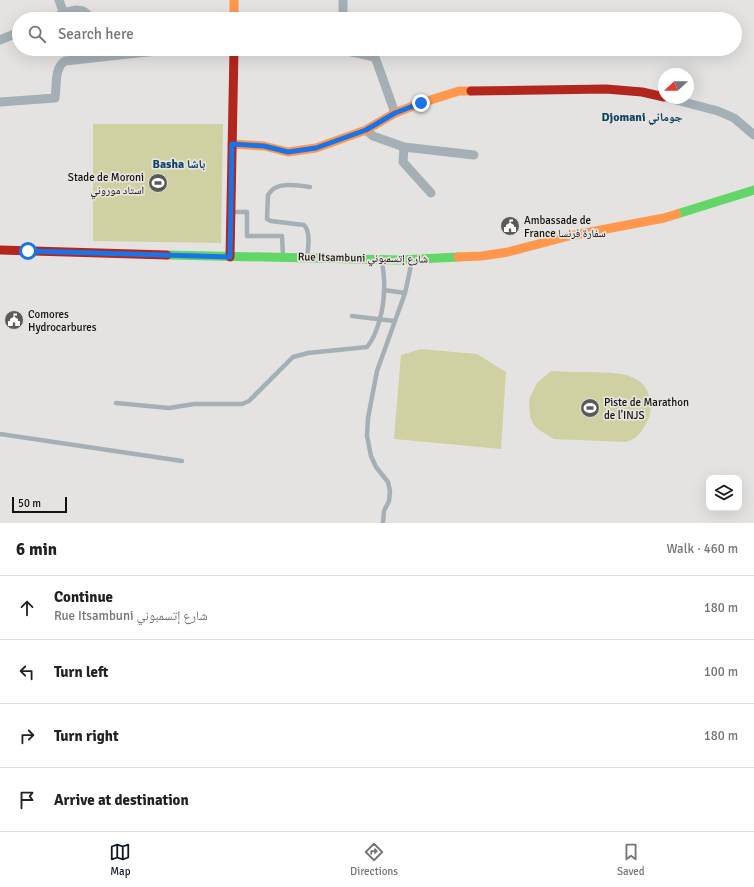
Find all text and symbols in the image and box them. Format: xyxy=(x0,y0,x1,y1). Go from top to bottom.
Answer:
search box xyxy=(12,12,742,56)
icon: search xyxy=(26,23,48,45)
text: Search here xyxy=(58,25,134,43)
north arrow xyxy=(658,68,694,104)
route end xyxy=(412,94,430,112)
district label: Djomani جوماني xyxy=(602,110,683,126)
district label: Basha باشا xyxy=(153,157,205,172)
place label: Stade de Moroni استاد موروني xyxy=(68,171,144,198)
sports icon: Stade de Moroni استاد موروني xyxy=(147,172,169,194)
place label: Ambassade de France سفارة فرنسا xyxy=(524,214,606,240)
public building icon: Ambassade de France سفارة فرنسا xyxy=(499,215,521,237)
route start xyxy=(19,242,37,260)
street label: Rue Itsambuni شارع إتسمبوني xyxy=(298,250,428,267)
place label: Comores Hydrocarbures xyxy=(28,308,97,334)
public building icon: Comores Hydrocarbures xyxy=(3,309,25,331)
place label: Piste de Marathon de l'INJS xyxy=(604,396,689,422)
sports icon: Piste de Marathon de l'INJS xyxy=(579,397,601,419)
map controls xyxy=(706,475,742,511)
button: layers xyxy=(706,475,742,511)
scale bar xyxy=(12,495,67,514)
text: 50 m xyxy=(18,497,41,510)
text: 6 min xyxy=(16,539,57,560)
text: Walk · 460 m xyxy=(667,541,738,557)
text: Continue xyxy=(54,588,113,606)
icon: ahead xyxy=(16,597,38,619)
text: 180 m xyxy=(704,600,738,616)
text: Rue Itsambuni شارع إتسمبوني xyxy=(54,608,208,624)
icon: left xyxy=(16,661,38,683)
text: Turn left xyxy=(54,663,108,681)
text: 100 m xyxy=(704,664,738,680)
icon: right xyxy=(16,725,38,747)
text: Turn right xyxy=(54,727,119,745)
text: 180 m xyxy=(704,728,738,744)
icon: arrive xyxy=(16,789,38,811)
text: Arrive at destination xyxy=(54,791,189,809)
tab: Map xyxy=(109,841,131,878)
tab: Directions xyxy=(350,841,398,878)
tab: Saved xyxy=(617,841,645,878)

